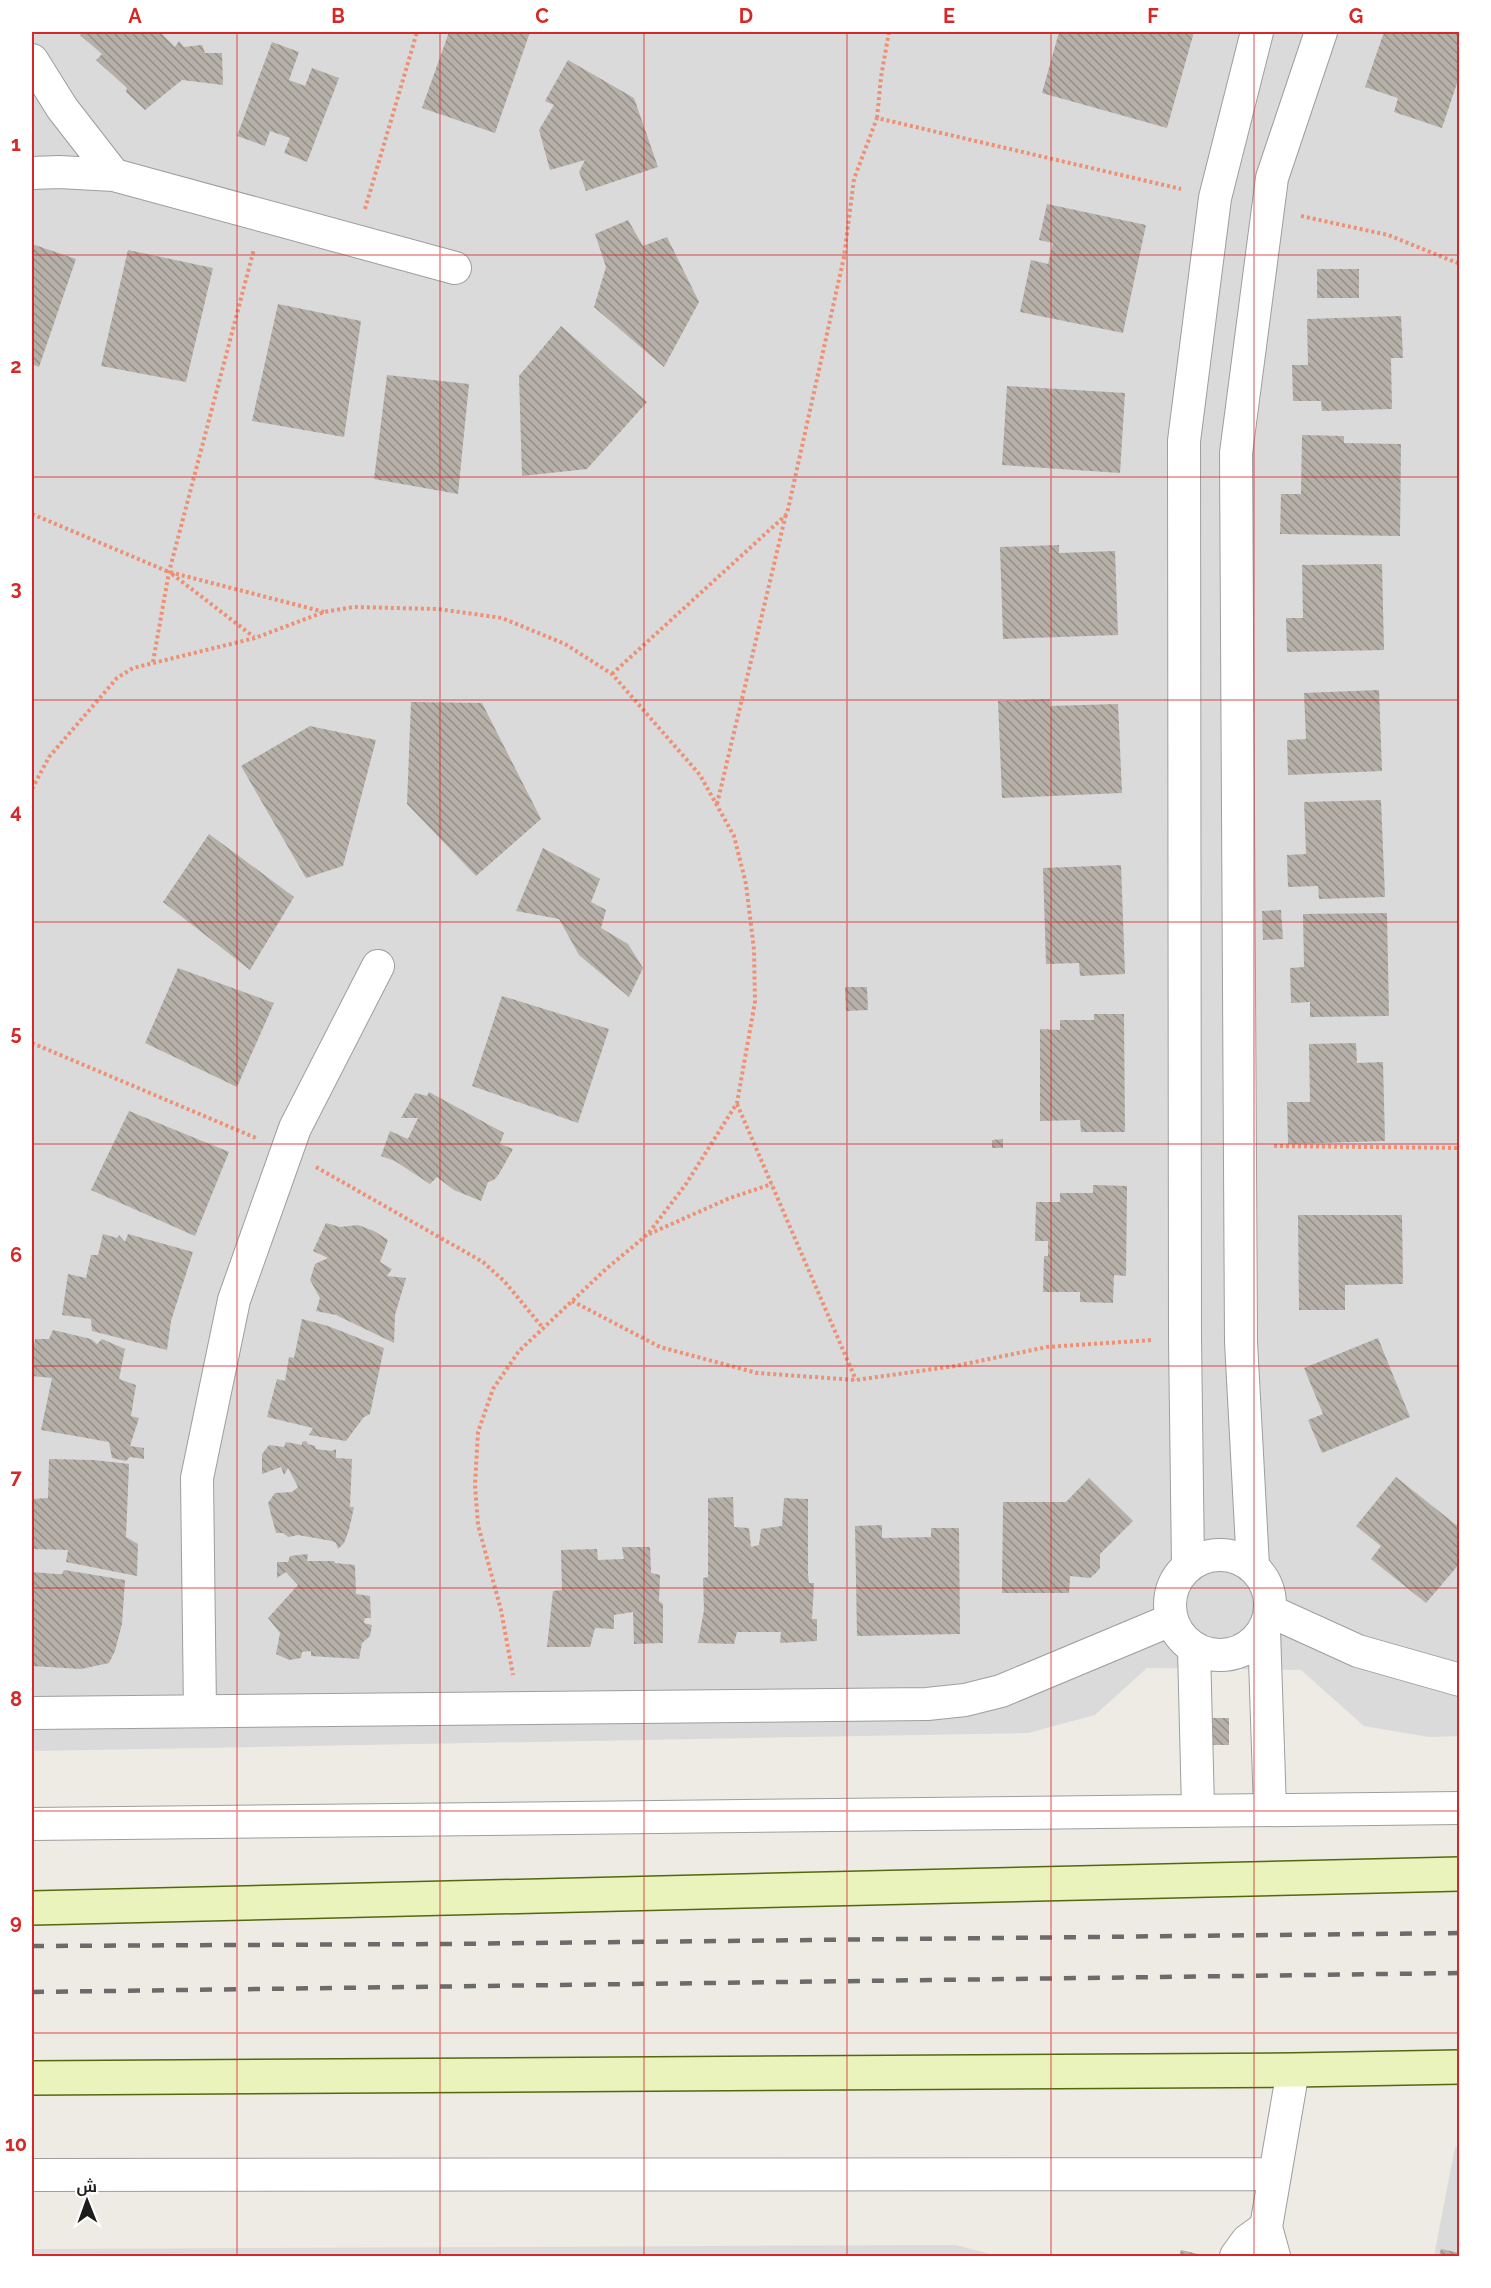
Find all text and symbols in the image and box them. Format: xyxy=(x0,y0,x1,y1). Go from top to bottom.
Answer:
text: A xyxy=(128,4,142,28)
text: B xyxy=(331,4,345,28)
text: C xyxy=(535,4,549,28)
text: D xyxy=(739,4,753,28)
text: E xyxy=(943,4,955,28)
text: F xyxy=(1147,4,1159,28)
text: G xyxy=(1349,4,1363,28)
text: 1 xyxy=(11,132,21,156)
text: 2 xyxy=(10,354,22,378)
text: 3 xyxy=(10,576,22,600)
text: 4 xyxy=(10,799,22,823)
text: 5 xyxy=(10,1021,22,1045)
text: 6 xyxy=(10,1243,22,1267)
text: 7 xyxy=(10,1465,22,1489)
text: 8 xyxy=(10,1687,22,1711)
text: 9 xyxy=(10,1910,22,1934)
text: 10 xyxy=(5,2132,27,2156)
north arrow xyxy=(57,2171,117,2231)
text: ش xyxy=(76,2177,97,2196)

